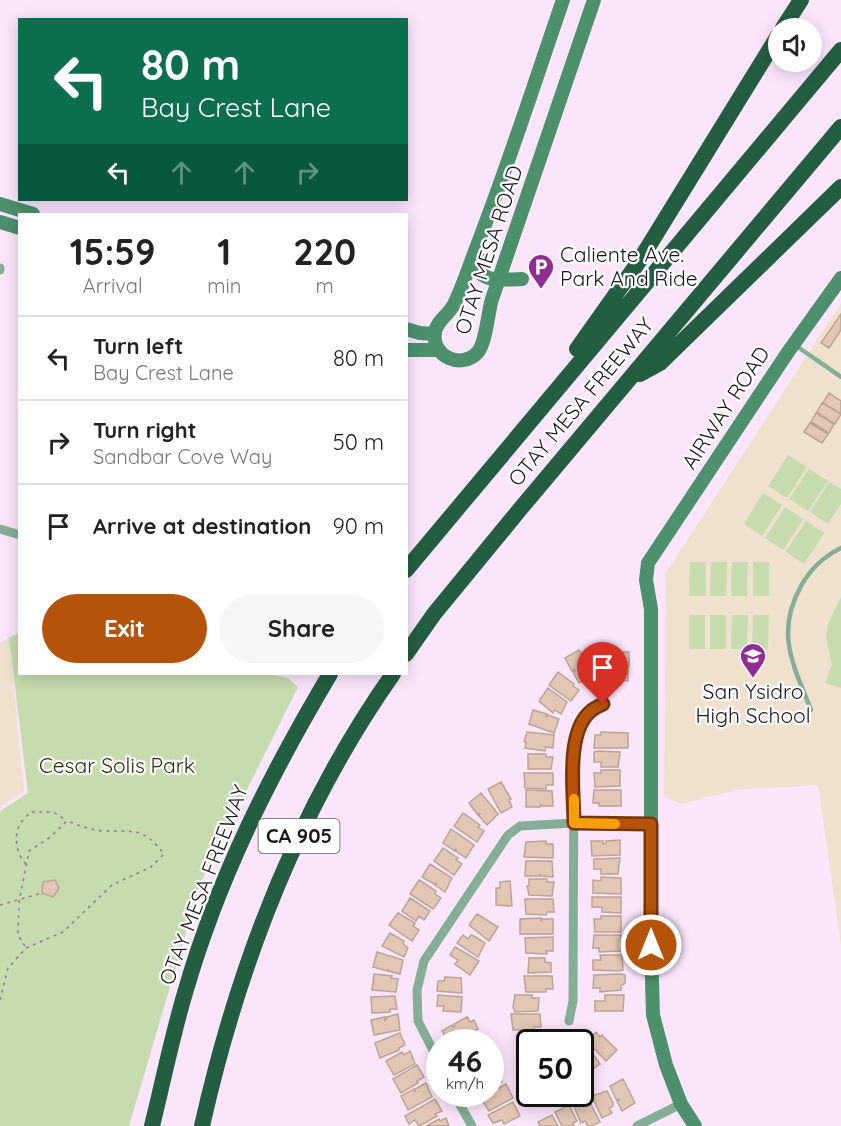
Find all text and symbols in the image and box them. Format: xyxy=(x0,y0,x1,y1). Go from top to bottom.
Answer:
map controls xyxy=(768,18,822,72)
button: sound xyxy=(768,18,822,72)
text: 80 m xyxy=(141,38,240,91)
icon: left xyxy=(42,42,120,120)
text: Bay Crest Lane xyxy=(141,90,331,124)
icon: left xyxy=(102,156,135,189)
icon: ahead xyxy=(165,156,198,189)
icon: ahead xyxy=(228,156,261,189)
icon: right xyxy=(291,156,324,189)
street label: OTAY MESA ROAD xyxy=(448,162,528,338)
text: 15:59 xyxy=(70,229,156,274)
text: 1 xyxy=(217,229,231,274)
text: 220 xyxy=(293,229,356,274)
place label: Caliente Ave. Park And Ride xyxy=(560,241,698,291)
parking icon: Caliente Ave. Park And Ride xyxy=(526,252,556,290)
text: Arrival xyxy=(83,273,143,298)
text: min xyxy=(207,273,241,298)
text: m xyxy=(316,273,334,298)
street label: OTAY MESA FREEWAY xyxy=(502,312,658,491)
text: Turn left xyxy=(93,332,183,360)
street label: AIRWAY ROAD xyxy=(676,341,775,474)
icon: left xyxy=(42,342,75,375)
text: 80 m xyxy=(333,344,384,372)
text: Bay Crest Lane xyxy=(93,360,234,385)
text: Turn right xyxy=(93,416,197,444)
icon: right xyxy=(42,426,75,459)
text: 50 m xyxy=(333,428,384,456)
text: Sandbar Cove Way xyxy=(93,444,272,469)
icon: arrive xyxy=(42,510,75,543)
text: Arrive at destination xyxy=(93,512,311,540)
text: 90 m xyxy=(333,512,384,540)
button: Exit xyxy=(42,594,207,663)
button: Share xyxy=(219,594,384,663)
school or university icon: San Ysidro High School xyxy=(738,641,768,679)
pin xyxy=(577,642,628,704)
icon: arrive xyxy=(586,651,619,684)
place label: San Ysidro High School xyxy=(695,678,811,728)
park label: Cesar Solis Park xyxy=(39,752,195,778)
street label: OTAY MESA FREEWAY xyxy=(153,781,253,988)
road number: CA 905 xyxy=(258,819,340,853)
position arrow xyxy=(619,913,683,977)
speed limit sign: 50 xyxy=(516,1029,594,1107)
text: 46 xyxy=(448,1042,482,1080)
text: km/h xyxy=(446,1074,484,1093)

